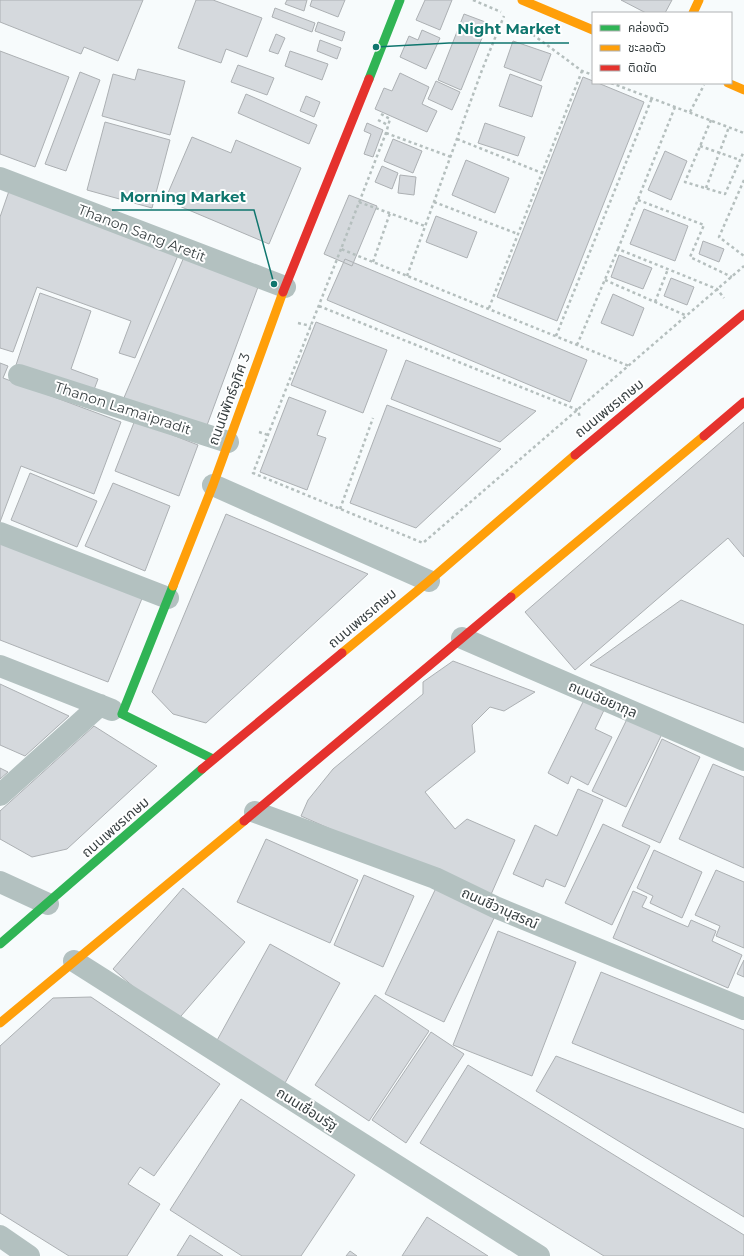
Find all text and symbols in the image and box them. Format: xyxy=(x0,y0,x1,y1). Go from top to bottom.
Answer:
legend xyxy=(592,12,732,84)
callout: Night Market xyxy=(449,16,569,43)
text: Night Market xyxy=(457,19,561,38)
text: คล่องตัว xyxy=(628,20,669,35)
text: ชะลอตัว xyxy=(628,40,666,55)
text: ติดขัด xyxy=(628,60,657,75)
callout: Morning Market xyxy=(112,183,254,210)
text: Morning Market xyxy=(120,187,247,206)
street label: Thanon Sang Aretit xyxy=(75,200,209,266)
street label: ถนนนิพัทธ์อุทิศ 3 xyxy=(204,350,254,448)
street label: ถนนเพชรเกษม xyxy=(571,375,647,441)
street label: Thanon Lamaipradit xyxy=(53,377,194,439)
street label: ถนนเพชรเกษม xyxy=(324,584,400,652)
street label: ถนนฉัยยากุล xyxy=(566,676,640,722)
street label: ถนนเพชรเกษม xyxy=(77,793,153,861)
street label: ถนนชีวานุสรณ์ xyxy=(459,883,541,933)
street label: ถนนเชื่อมรัฐ xyxy=(273,1082,342,1135)

